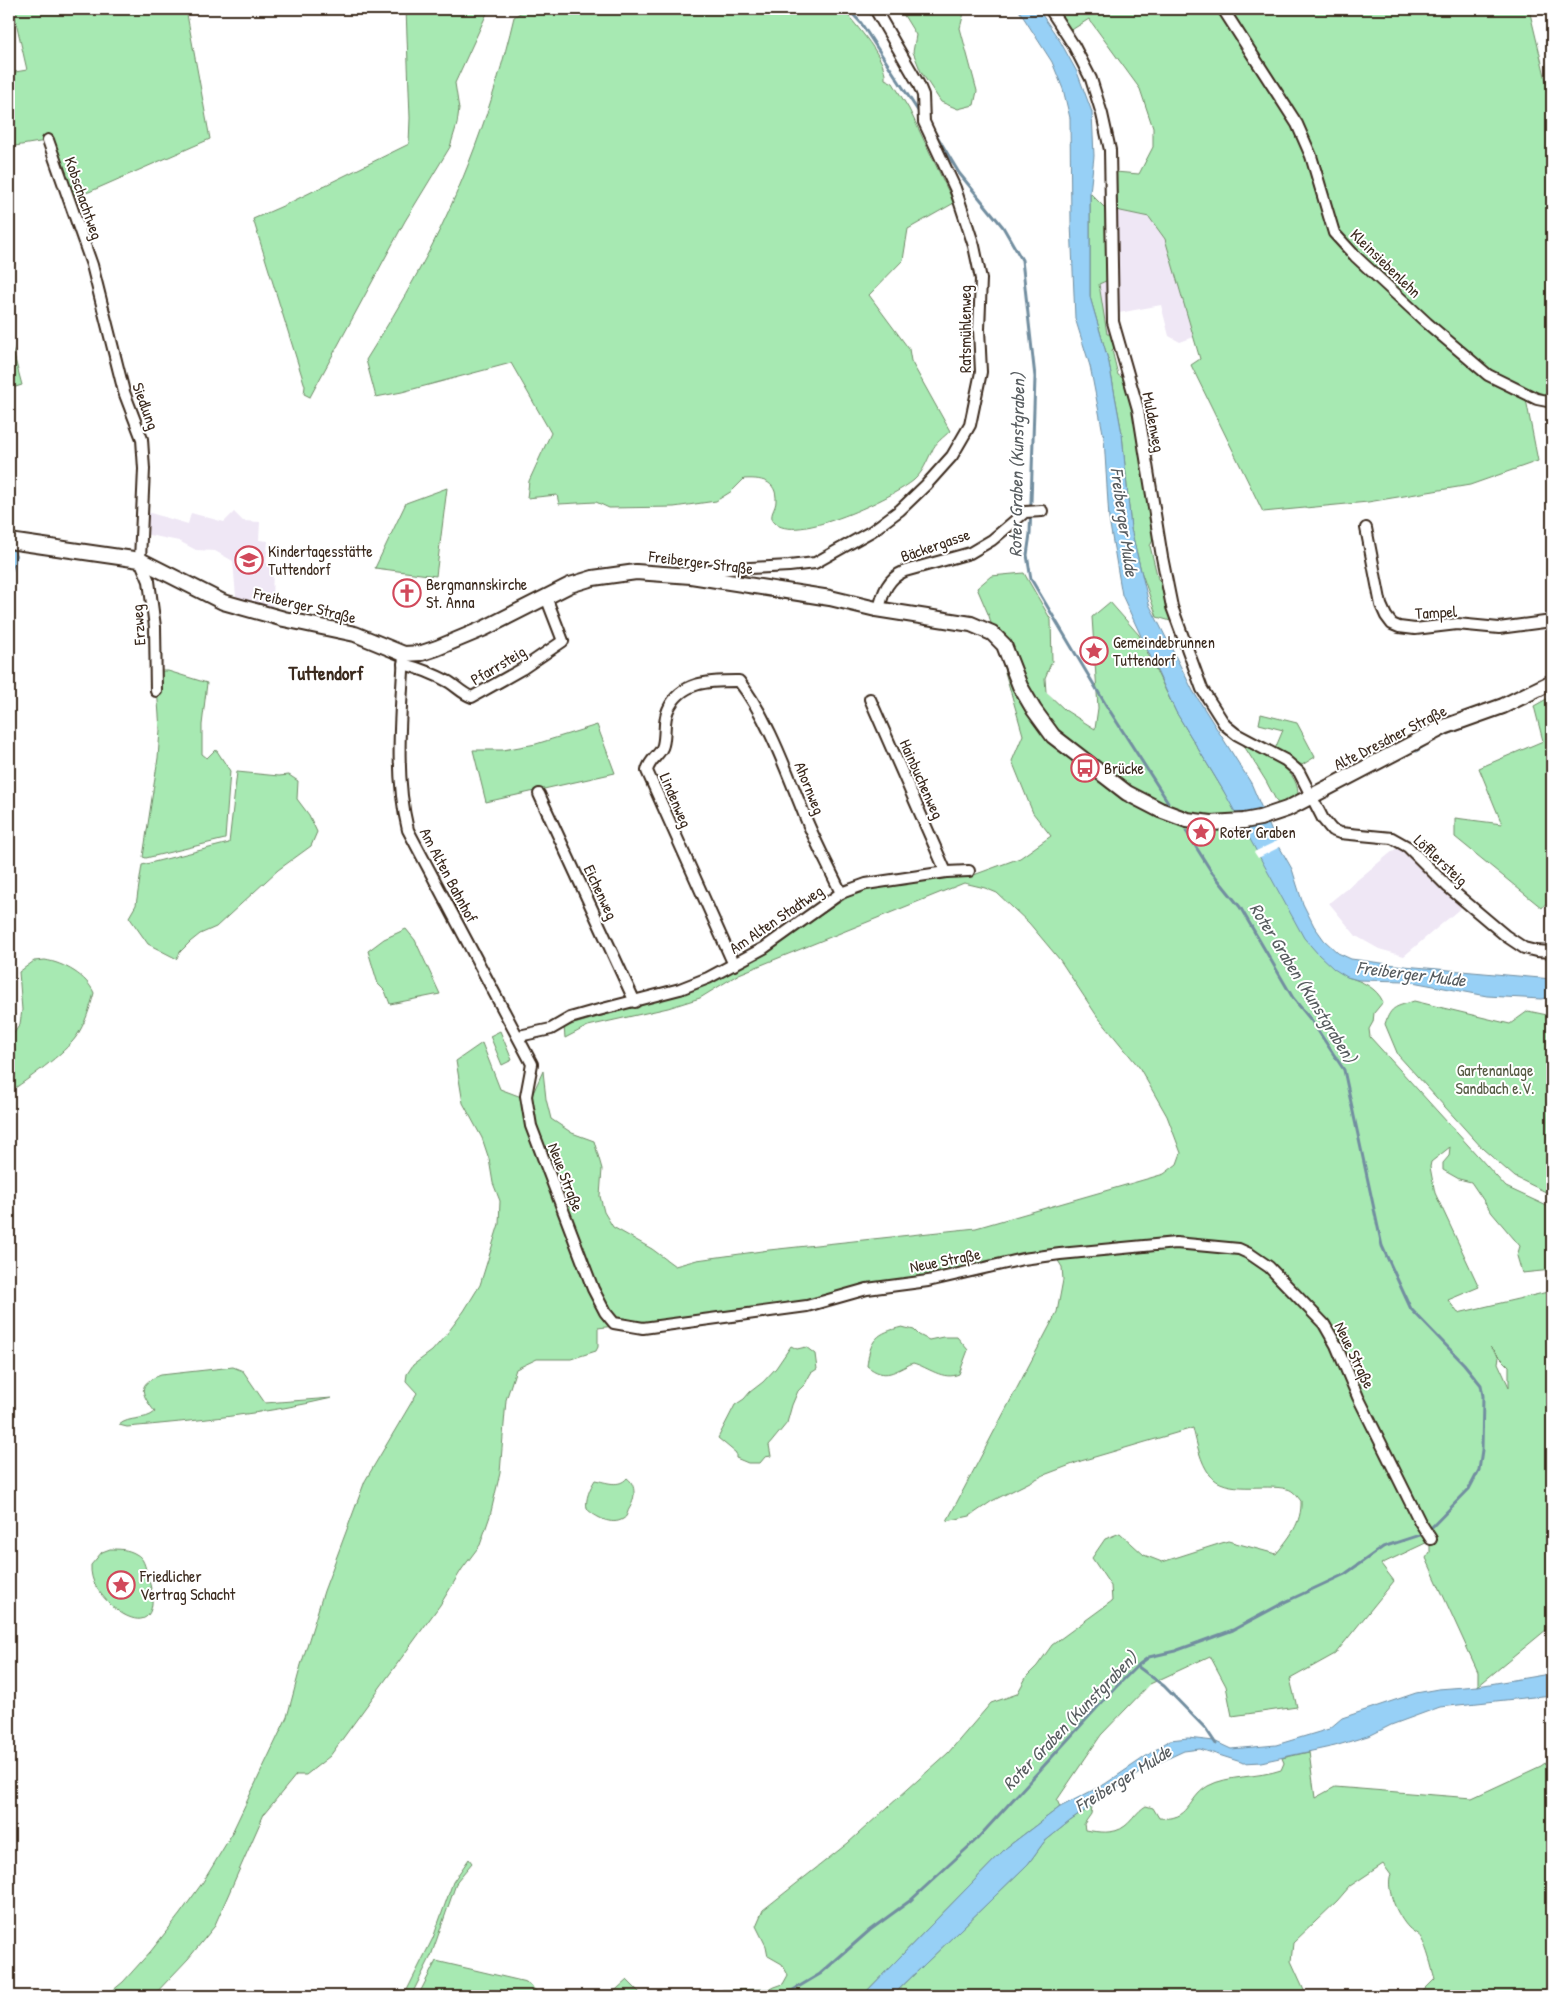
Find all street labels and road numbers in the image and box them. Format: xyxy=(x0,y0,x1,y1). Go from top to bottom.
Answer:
street label: Kobschachtweg xyxy=(60,154,108,242)
street label: Kleinsiebenlehn xyxy=(1346,224,1426,302)
street label: Ratsmühlenweg xyxy=(954,285,976,373)
street label: Siedlung xyxy=(127,379,165,433)
street label: Muldenweg xyxy=(1137,390,1171,454)
street label: Bäckergasse xyxy=(897,523,973,567)
street label: Freiberger Straße xyxy=(647,545,755,579)
street label: Freiberger Straße xyxy=(251,581,359,628)
street label: Tampel xyxy=(1414,600,1458,624)
street label: Erzweg xyxy=(126,604,150,646)
street label: Pfarrsteig xyxy=(466,640,530,690)
street label: Alte Dresdner Straße xyxy=(1330,699,1451,775)
street label: Hainbuchenweg xyxy=(895,736,949,822)
street label: Ahornweg xyxy=(789,758,831,818)
street label: Lindenweg xyxy=(655,769,697,831)
street label: Am Alten Bahnhof xyxy=(415,824,483,927)
street label: Löfflersteig xyxy=(1409,829,1473,891)
street label: Eichenweg xyxy=(579,861,623,923)
street label: Am Alten Stadtweg xyxy=(725,879,827,959)
street label: Neue Straße xyxy=(543,1140,589,1215)
street label: Neue Straße xyxy=(908,1242,983,1278)
street label: Neue Straße xyxy=(1329,1318,1381,1392)

